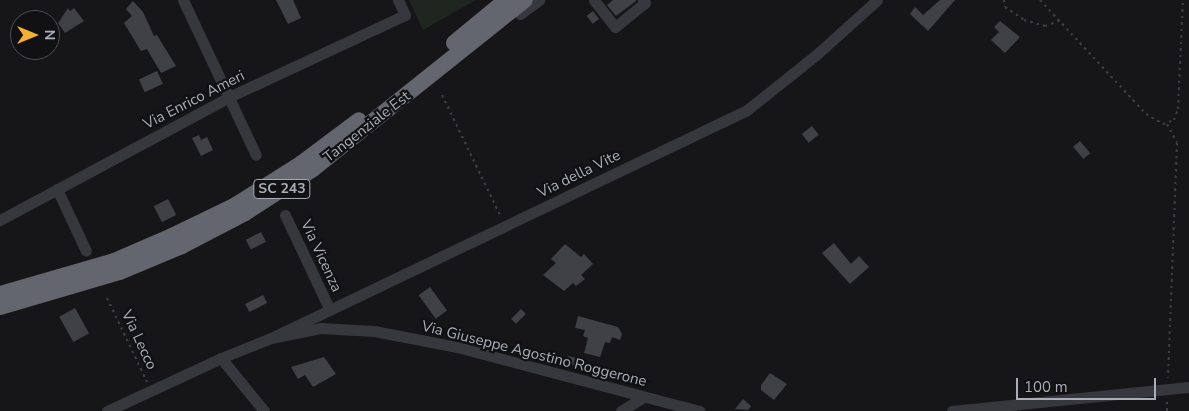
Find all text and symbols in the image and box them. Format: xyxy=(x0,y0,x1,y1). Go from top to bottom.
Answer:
north arrow xyxy=(10,10,60,60)
text: N xyxy=(40,30,59,40)
street label: Via Enrico Ameri xyxy=(140,67,248,133)
street label: Tangenziale Est xyxy=(320,88,414,166)
street label: Via della Vite xyxy=(535,146,623,202)
road number: SC 243 xyxy=(253,178,311,200)
street label: Via Vicenza xyxy=(296,217,346,295)
street label: Via Lecco xyxy=(117,307,161,373)
street label: Via Giuseppe Agostino Roggerone xyxy=(420,317,648,391)
scale bar xyxy=(1019,368,1159,400)
text: 100 m xyxy=(1024,377,1068,397)

